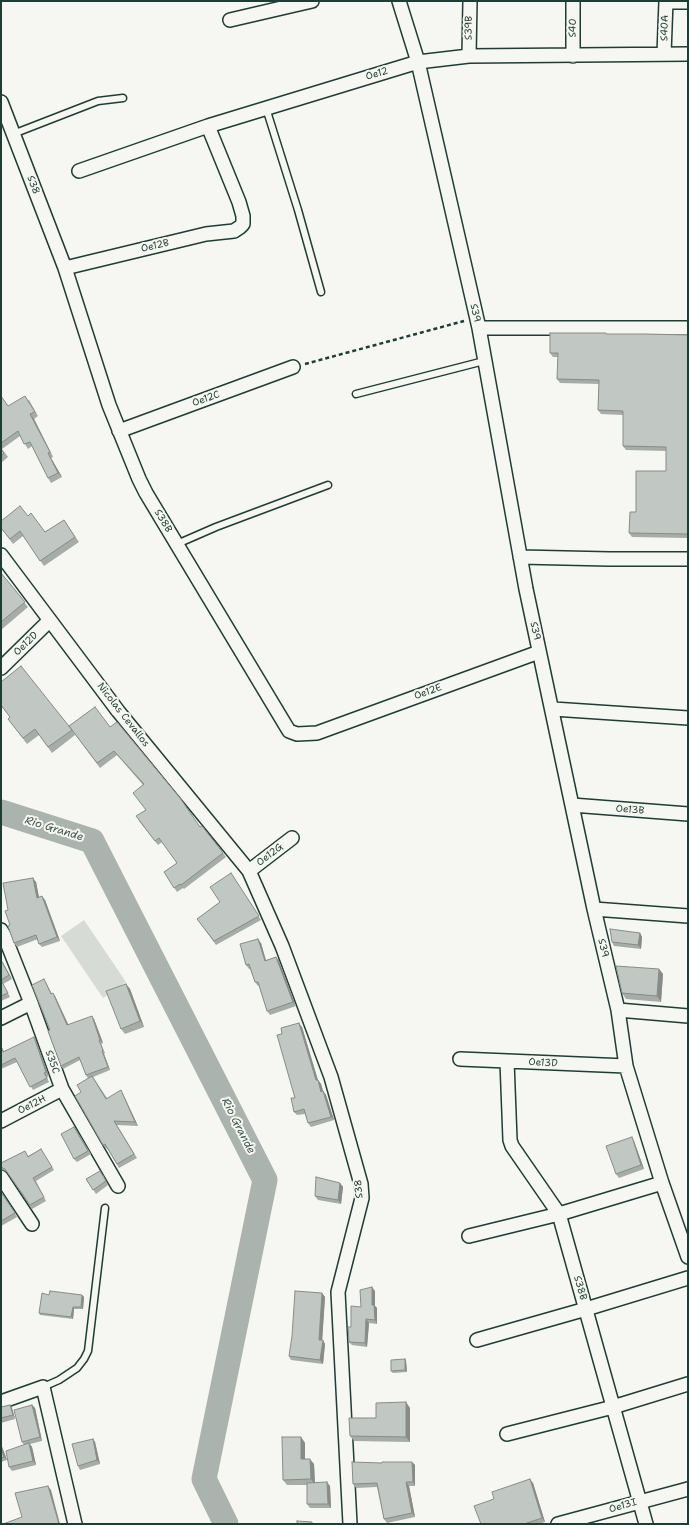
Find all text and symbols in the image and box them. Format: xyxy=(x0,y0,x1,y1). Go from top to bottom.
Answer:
street label: S40A xyxy=(659,15,671,41)
street label: S39B xyxy=(463,16,475,40)
street label: S40 xyxy=(567,18,579,38)
street label: Oe12 xyxy=(364,65,390,83)
street label: S38 xyxy=(24,174,42,196)
street label: Oe12B xyxy=(140,237,170,255)
street label: S39 xyxy=(467,303,483,323)
street label: Oe12C xyxy=(190,388,222,410)
street label: S38B xyxy=(151,507,175,535)
street label: S39 xyxy=(527,621,543,641)
street label: Oe12D xyxy=(11,630,41,658)
street label: Nicolas Cevallos xyxy=(94,681,152,749)
street label: Oe12E xyxy=(412,681,444,703)
street label: Oe13B xyxy=(615,803,645,817)
water label: Rio Grande xyxy=(23,814,85,844)
street label: Oe12G xyxy=(254,841,286,869)
street label: S39 xyxy=(595,937,611,959)
street label: S35C xyxy=(42,1049,62,1075)
street label: Oe13D xyxy=(528,1056,558,1070)
street label: Oe12H xyxy=(16,1093,48,1117)
water label: Rio Grande xyxy=(218,1096,258,1156)
street label: S38 xyxy=(352,1179,366,1199)
street label: S38B xyxy=(571,1274,589,1302)
street label: Oe13I xyxy=(608,1496,638,1516)

